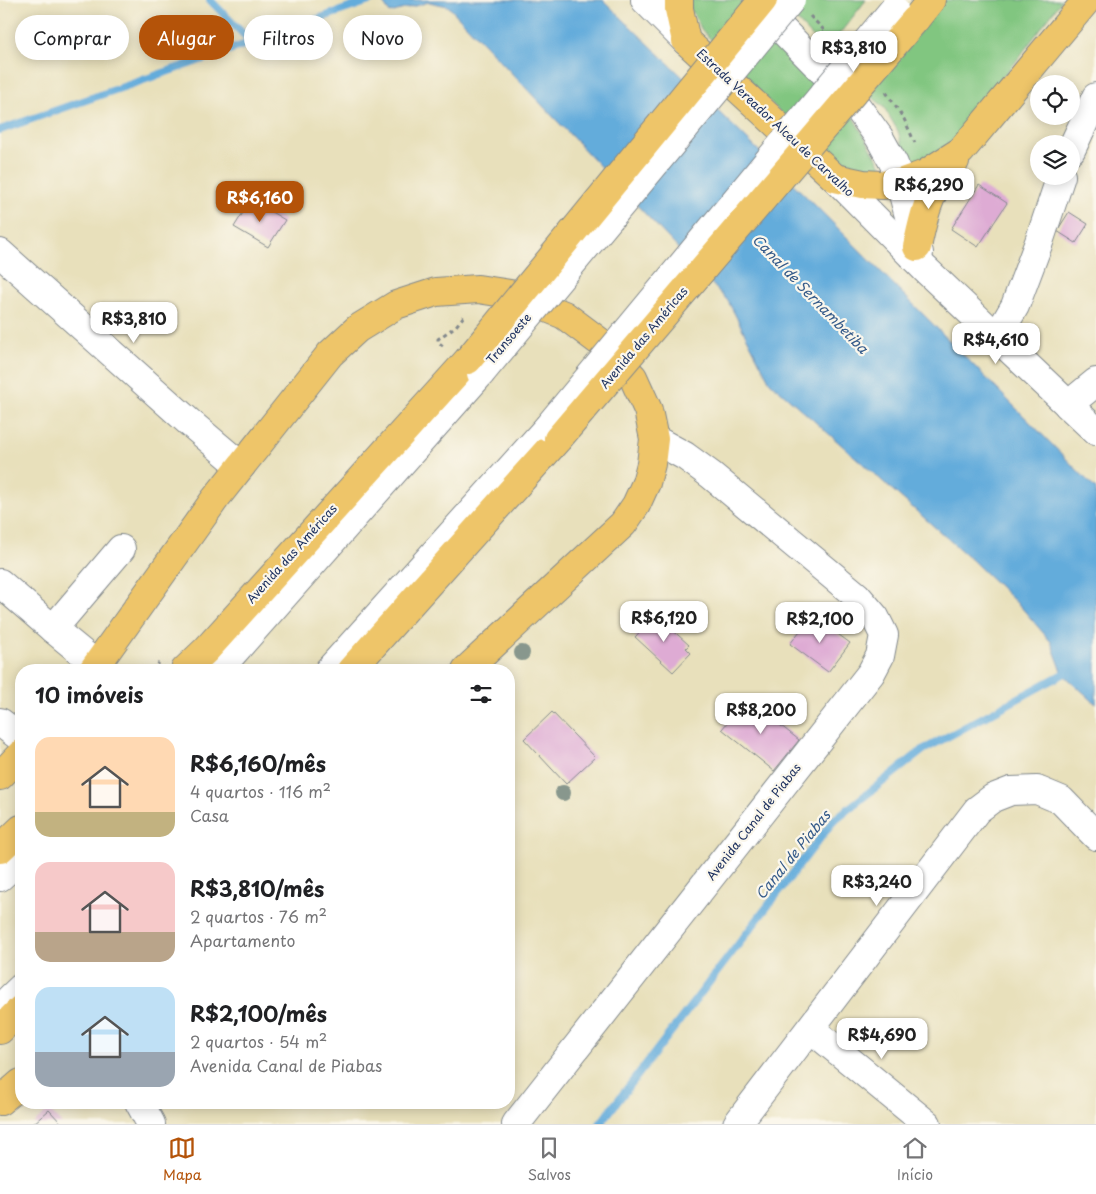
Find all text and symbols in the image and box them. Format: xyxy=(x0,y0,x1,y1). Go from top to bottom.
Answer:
chip: Comprar xyxy=(15,15,129,60)
chip: Alugar xyxy=(139,15,234,60)
chip: Filtros xyxy=(244,15,333,60)
chip: Novo xyxy=(343,15,422,60)
pin: R$3,810 xyxy=(808,30,900,73)
text: R$3,810 xyxy=(821,35,887,59)
street label: Estrada Vereador Alceu de Carvalho xyxy=(693,44,859,200)
map controls xyxy=(1030,75,1080,185)
button: locate xyxy=(1030,75,1080,125)
button: layers xyxy=(1030,135,1080,185)
pin: R$6,290 xyxy=(883,168,975,210)
text: R$6,290 xyxy=(894,172,964,196)
pin: R$6,160 xyxy=(214,180,306,223)
text: R$6,160 xyxy=(227,185,293,209)
water label: Canal de Sernambetiba xyxy=(748,229,874,359)
street label: Avenida das Américas xyxy=(595,282,692,392)
pin: R$3,810 xyxy=(88,302,180,344)
text: R$3,810 xyxy=(101,306,167,330)
street label: Transoeste xyxy=(481,309,535,368)
pin: R$4,610 xyxy=(950,322,1042,365)
text: R$4,610 xyxy=(963,327,1029,351)
street label: Avenida das Américas xyxy=(242,499,341,607)
pin: R$6,120 xyxy=(618,600,710,643)
pin: R$2,100 xyxy=(774,602,866,644)
text: R$6,120 xyxy=(631,605,697,629)
text: R$2,100 xyxy=(786,606,854,630)
text: 10 imóveis xyxy=(35,678,143,710)
icon: filters xyxy=(467,680,495,708)
pin: R$8,200 xyxy=(715,692,807,735)
text: R$8,200 xyxy=(726,697,796,721)
text: R$6,160/mês xyxy=(190,747,326,779)
icon: home xyxy=(75,757,135,817)
street label: Avenida Canal de Piabas xyxy=(704,761,804,883)
text: 4 quartos · 116 m² xyxy=(190,779,331,803)
text: Casa xyxy=(190,803,229,827)
water label: Canal de Piabas xyxy=(752,807,834,903)
pin: R$3,240 xyxy=(831,864,923,907)
text: R$3,240 xyxy=(842,869,912,893)
text: R$3,810/mês xyxy=(190,872,324,904)
icon: home xyxy=(75,882,135,942)
text: 2 quartos · 76 m² xyxy=(190,904,327,928)
text: Apartamento xyxy=(190,928,295,952)
text: R$2,100/mês xyxy=(190,997,327,1029)
icon: home xyxy=(75,1007,135,1067)
pin: R$4,690 xyxy=(836,1018,928,1060)
text: R$4,690 xyxy=(848,1022,916,1046)
text: 2 quartos · 54 m² xyxy=(190,1029,327,1053)
text: Avenida Canal de Piabas xyxy=(190,1053,382,1077)
tab: Mapa xyxy=(163,1134,202,1185)
tab: Salvos xyxy=(528,1134,571,1185)
tab: Início xyxy=(897,1134,933,1185)

